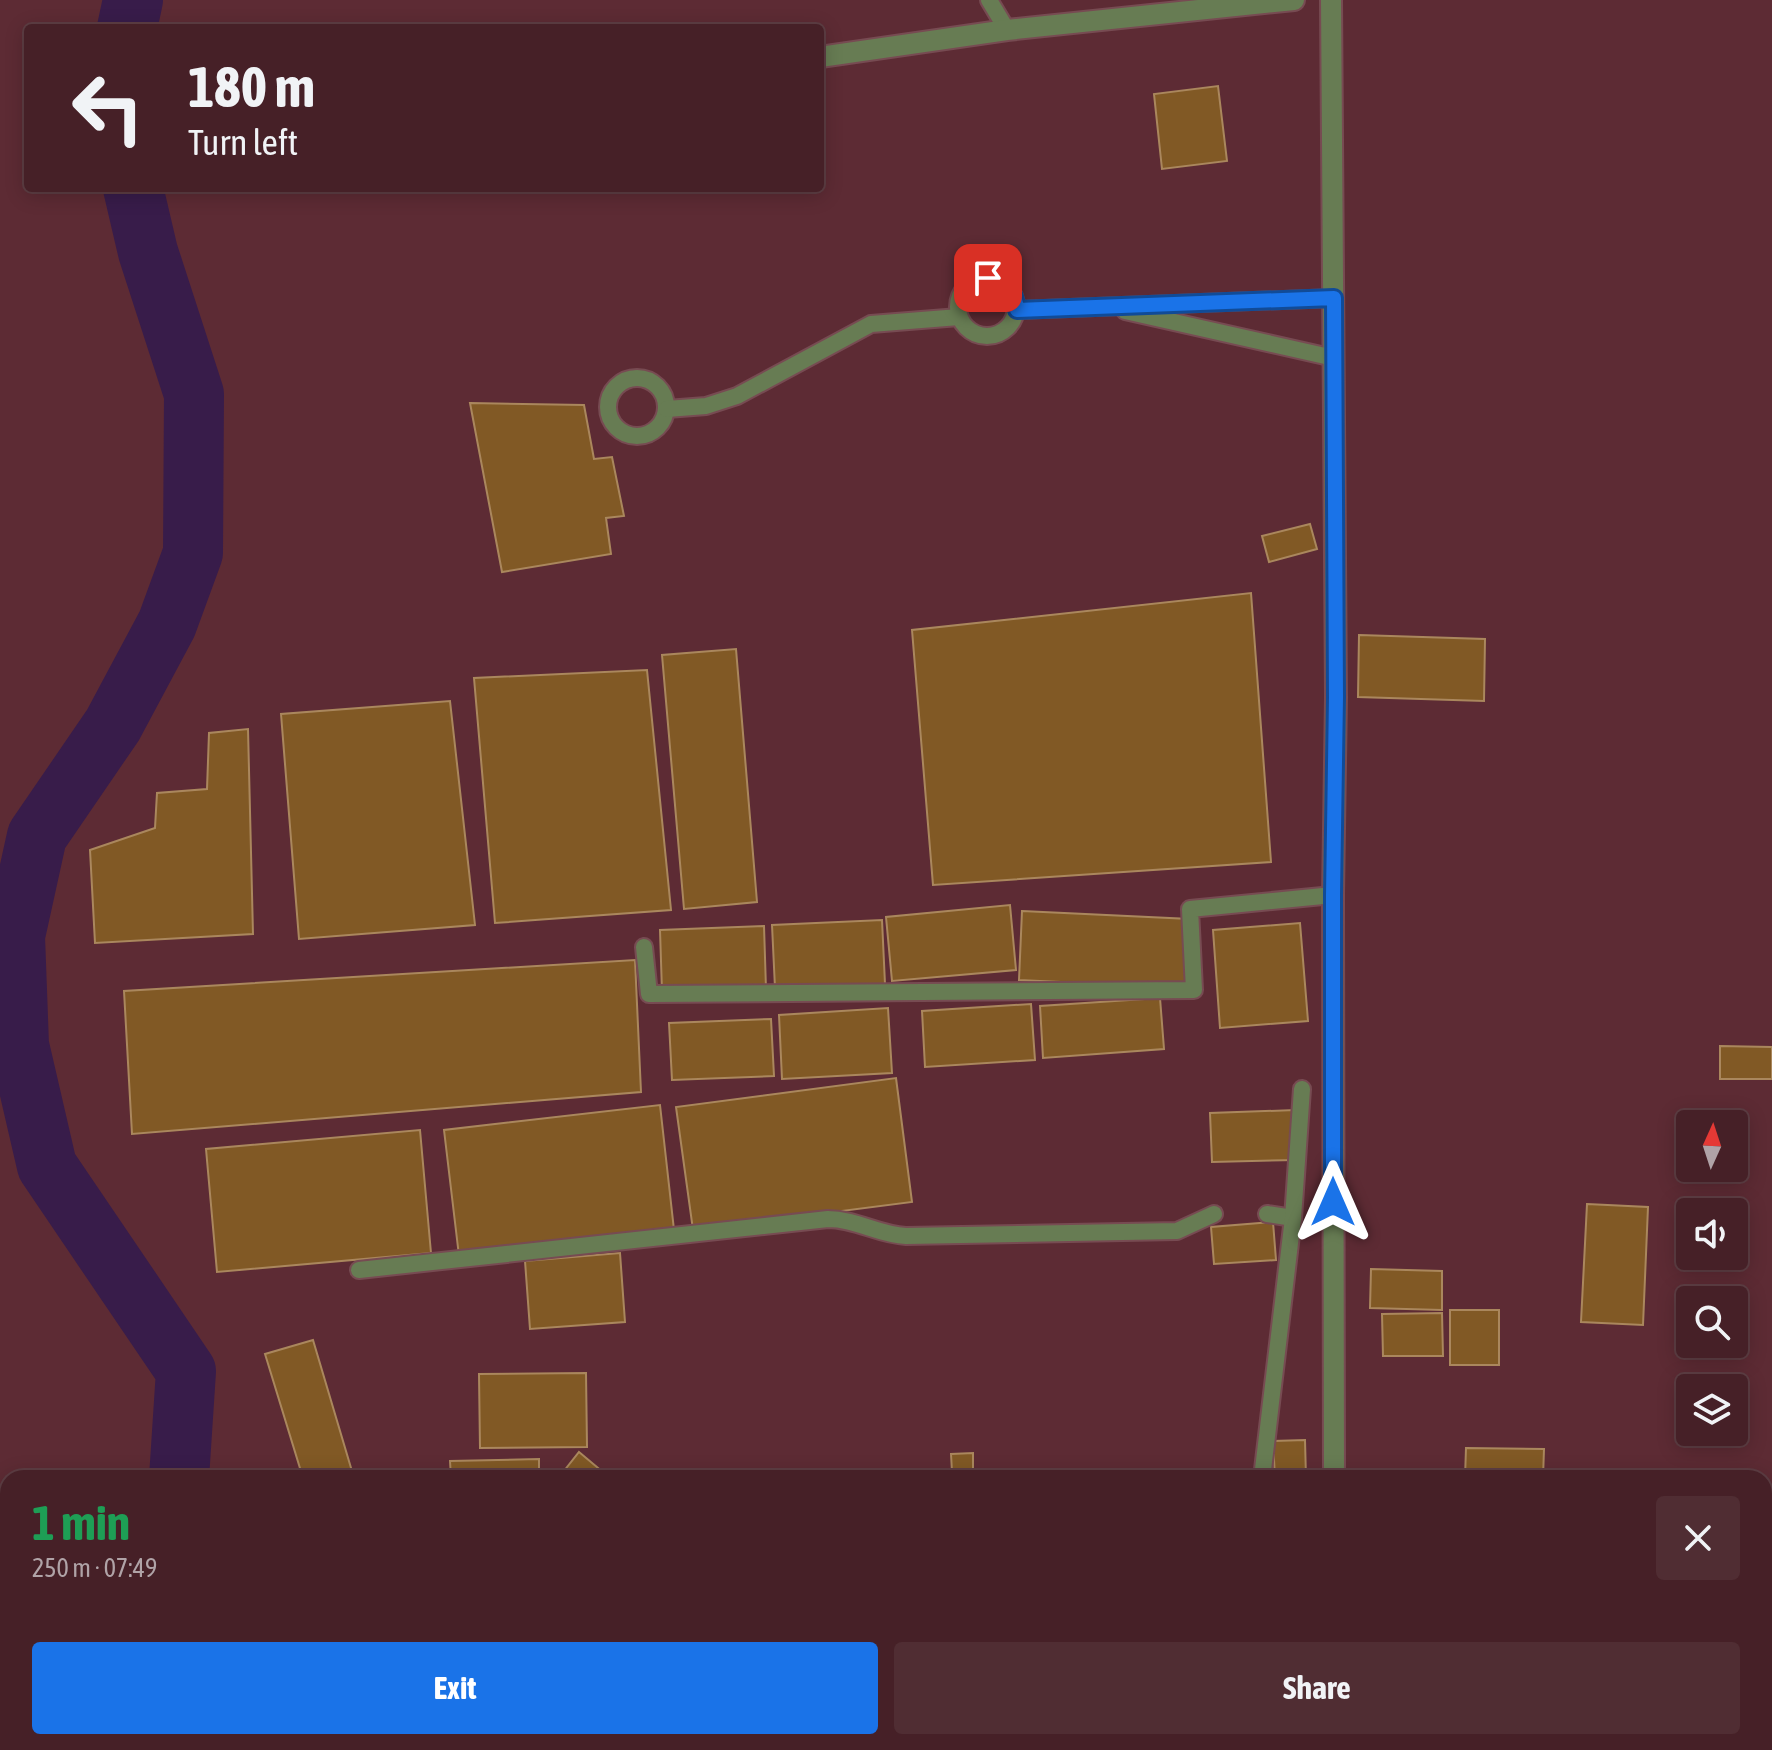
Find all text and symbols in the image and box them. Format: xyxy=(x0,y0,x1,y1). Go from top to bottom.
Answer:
text: 180 m xyxy=(188,55,315,119)
icon: left xyxy=(56,56,160,160)
text: Turn left xyxy=(188,121,298,163)
pin xyxy=(954,244,1022,312)
icon: arrive xyxy=(966,256,1010,300)
north arrow xyxy=(1676,1110,1748,1182)
map controls xyxy=(1676,1110,1748,1446)
position arrow xyxy=(1291,1160,1375,1244)
button: sound xyxy=(1676,1198,1748,1270)
button: search xyxy=(1676,1286,1748,1358)
button: layers xyxy=(1676,1374,1748,1446)
text: 1 min xyxy=(32,1495,130,1550)
button: close xyxy=(1656,1496,1740,1580)
text: 250 m · 07:49 xyxy=(32,1553,157,1583)
button: Exit xyxy=(32,1642,878,1734)
button: Share xyxy=(894,1642,1740,1734)

